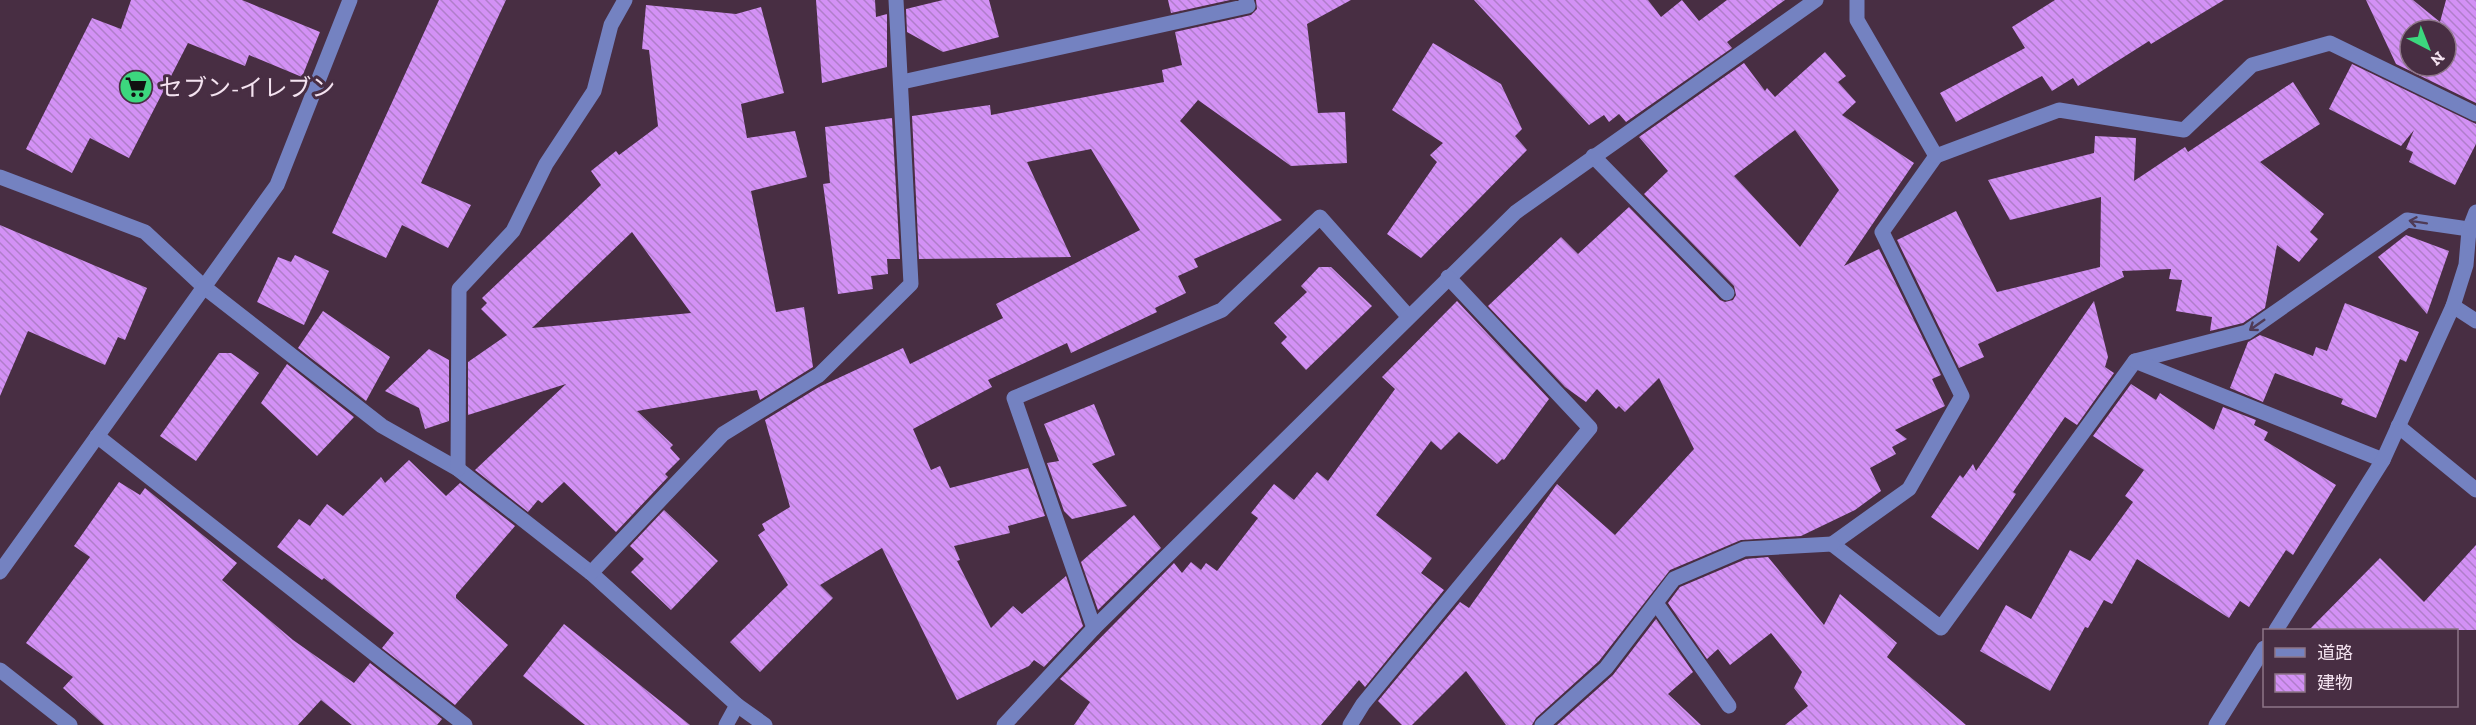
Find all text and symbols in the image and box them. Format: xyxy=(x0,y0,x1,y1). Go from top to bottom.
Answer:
north arrow xyxy=(2398,18,2458,78)
text: N xyxy=(2427,48,2449,70)
supermarket icon: セブン-イレブン xyxy=(118,69,154,105)
place label: セブン-イレブン xyxy=(159,73,335,102)
one-way arrow xyxy=(2409,216,2429,227)
one-way arrow xyxy=(2249,319,2265,332)
legend xyxy=(2263,629,2458,707)
text: 道路 xyxy=(2317,642,2353,664)
text: 建物 xyxy=(2317,672,2353,694)

